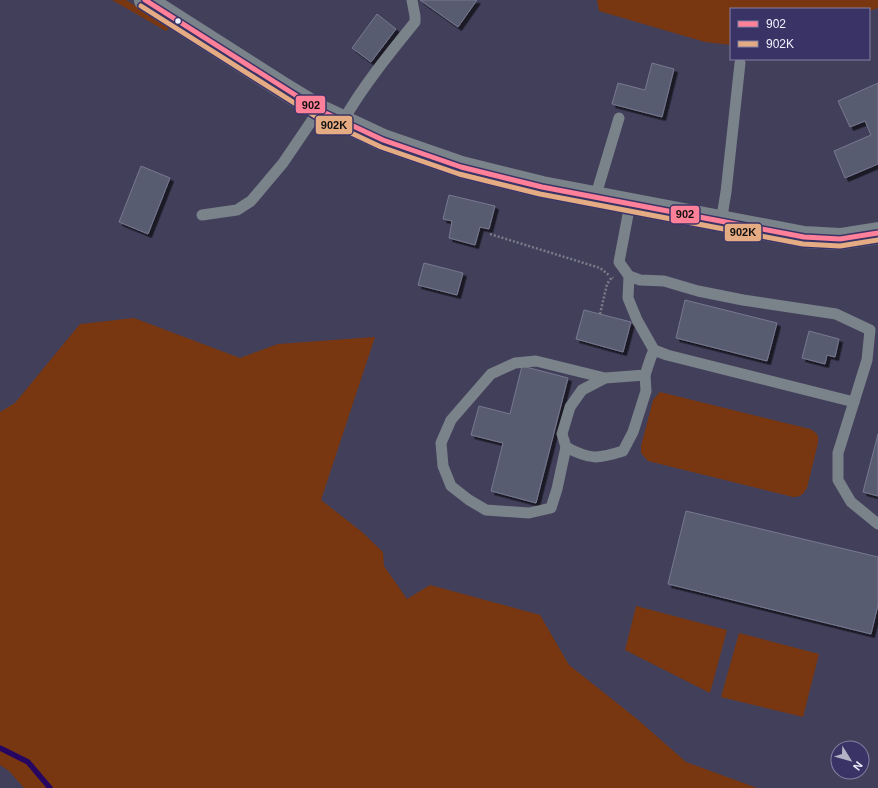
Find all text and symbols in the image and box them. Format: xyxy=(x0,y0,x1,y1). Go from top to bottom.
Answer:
legend xyxy=(730,8,870,60)
unlabelled marker xyxy=(173,16,183,26)
text: 902 xyxy=(766,17,786,31)
text: 902K xyxy=(766,37,794,51)
line badge: 902 xyxy=(295,95,326,114)
text: 902 xyxy=(302,99,320,111)
line badge: 902K xyxy=(315,115,353,135)
text: 902K xyxy=(321,119,347,131)
line badge: 902 xyxy=(670,205,700,224)
text: 902 xyxy=(676,208,694,220)
line badge: 902K xyxy=(724,223,762,242)
text: 902K xyxy=(730,226,756,238)
north arrow xyxy=(830,740,870,780)
text: N xyxy=(851,759,865,773)

